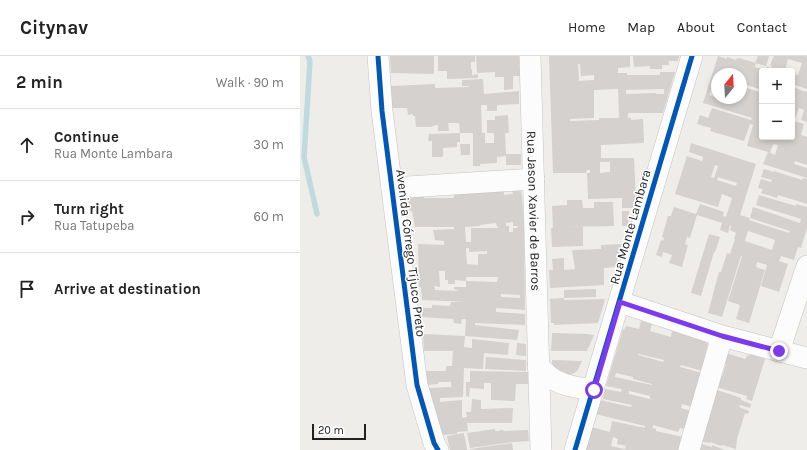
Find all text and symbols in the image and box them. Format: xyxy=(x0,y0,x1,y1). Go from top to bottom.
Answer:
text: Citynav xyxy=(20,17,88,39)
text: Home xyxy=(568,19,605,36)
text: Map xyxy=(627,19,655,36)
text: About xyxy=(677,19,715,36)
text: Contact xyxy=(737,19,787,36)
north arrow xyxy=(711,68,747,104)
map controls xyxy=(759,68,795,140)
button: + xyxy=(759,68,795,104)
text: 2 min xyxy=(16,72,63,92)
text: Walk · 90 m xyxy=(216,75,284,90)
button: − xyxy=(759,104,795,140)
text: Continue xyxy=(54,128,119,146)
street label: Rua Jason Xavier de Barros xyxy=(525,131,544,291)
icon: ahead xyxy=(16,134,38,156)
text: 30 m xyxy=(253,137,284,152)
text: Rua Monte Lambara xyxy=(54,146,173,161)
street label: Avenida Córrego Tijuco Preto xyxy=(393,168,429,338)
street label: Rua Monte Lambara xyxy=(606,168,654,286)
text: Turn right xyxy=(54,200,124,218)
icon: right xyxy=(16,206,38,228)
text: 60 m xyxy=(254,209,284,224)
text: Rua Tatupeba xyxy=(54,218,135,233)
icon: arrive xyxy=(16,278,38,300)
text: Arrive at destination xyxy=(54,280,201,298)
route end xyxy=(770,342,788,360)
route start xyxy=(585,381,603,399)
scale bar xyxy=(312,422,366,441)
text: 20 m xyxy=(318,424,344,437)

